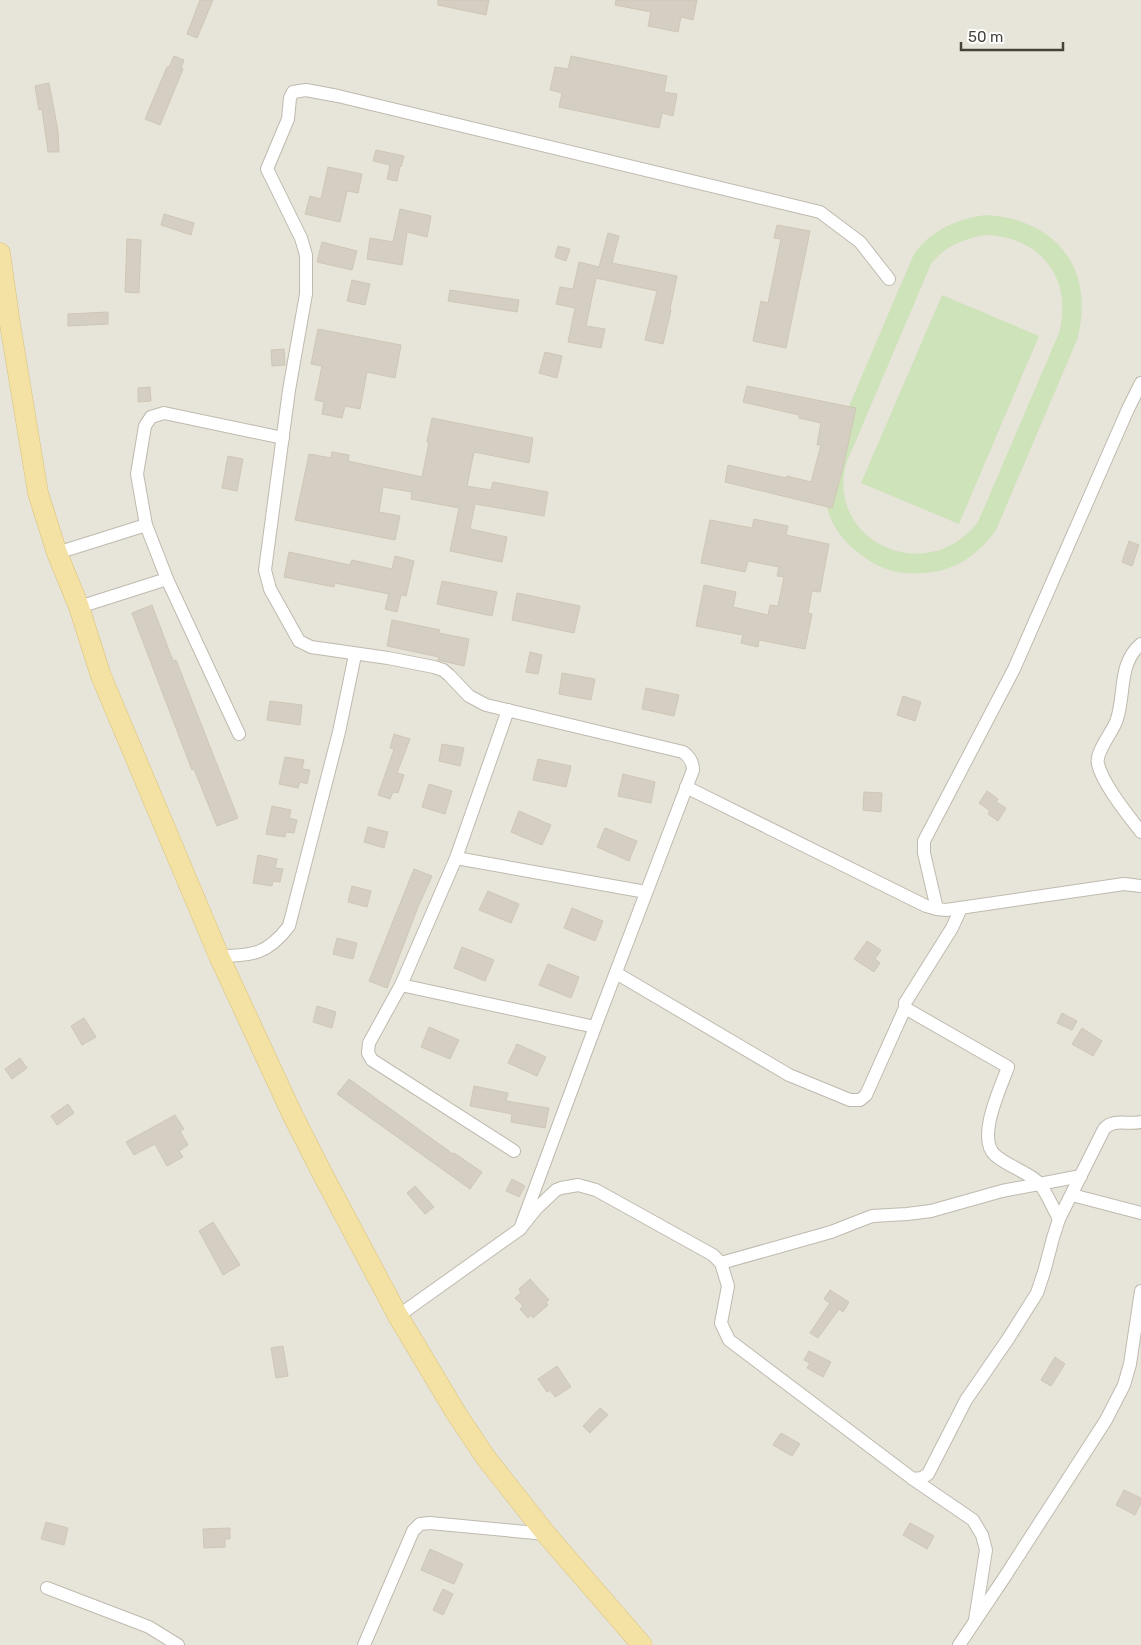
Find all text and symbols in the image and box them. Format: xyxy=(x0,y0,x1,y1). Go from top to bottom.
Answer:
scale bar xyxy=(961,20,1064,52)
text: 50 m xyxy=(968,28,1003,46)

